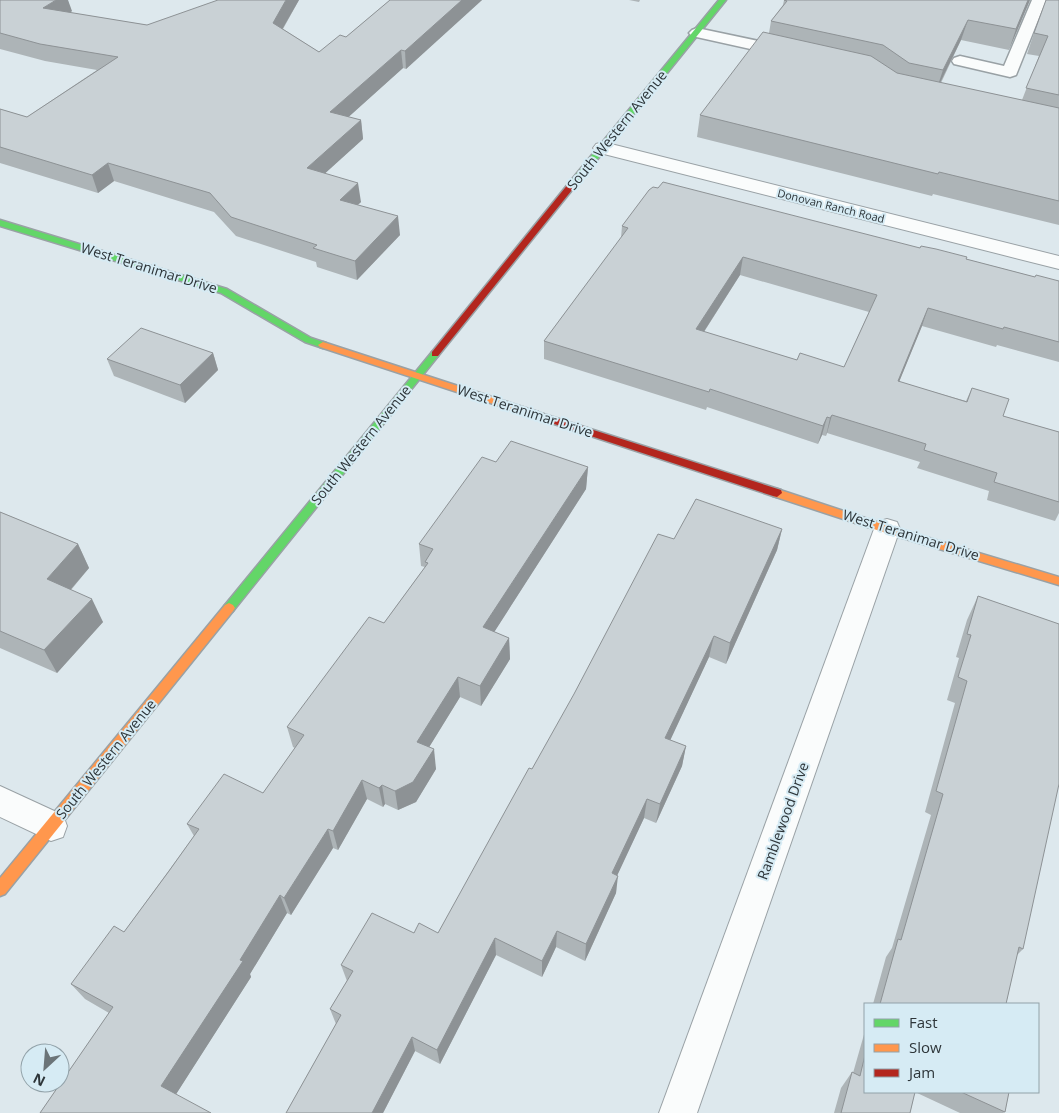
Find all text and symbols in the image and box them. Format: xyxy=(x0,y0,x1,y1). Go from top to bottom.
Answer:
street label: South Western Avenue xyxy=(562,66,671,194)
street label: Donovan Ranch Road xyxy=(776,185,886,226)
street label: West Teranimar Drive xyxy=(79,238,220,297)
street label: West Teranimar Drive xyxy=(455,380,596,441)
street label: South Western Avenue xyxy=(306,381,415,509)
street label: West Teranimar Drive xyxy=(841,505,982,564)
street label: South Western Avenue xyxy=(51,695,160,823)
street label: Ramblewood Drive xyxy=(752,759,813,882)
legend xyxy=(864,1003,1039,1093)
text: Fast xyxy=(909,1012,938,1032)
text: Slow xyxy=(909,1037,942,1057)
north arrow xyxy=(20,1043,70,1093)
text: Jam xyxy=(907,1062,935,1082)
text: N xyxy=(30,1069,48,1091)

